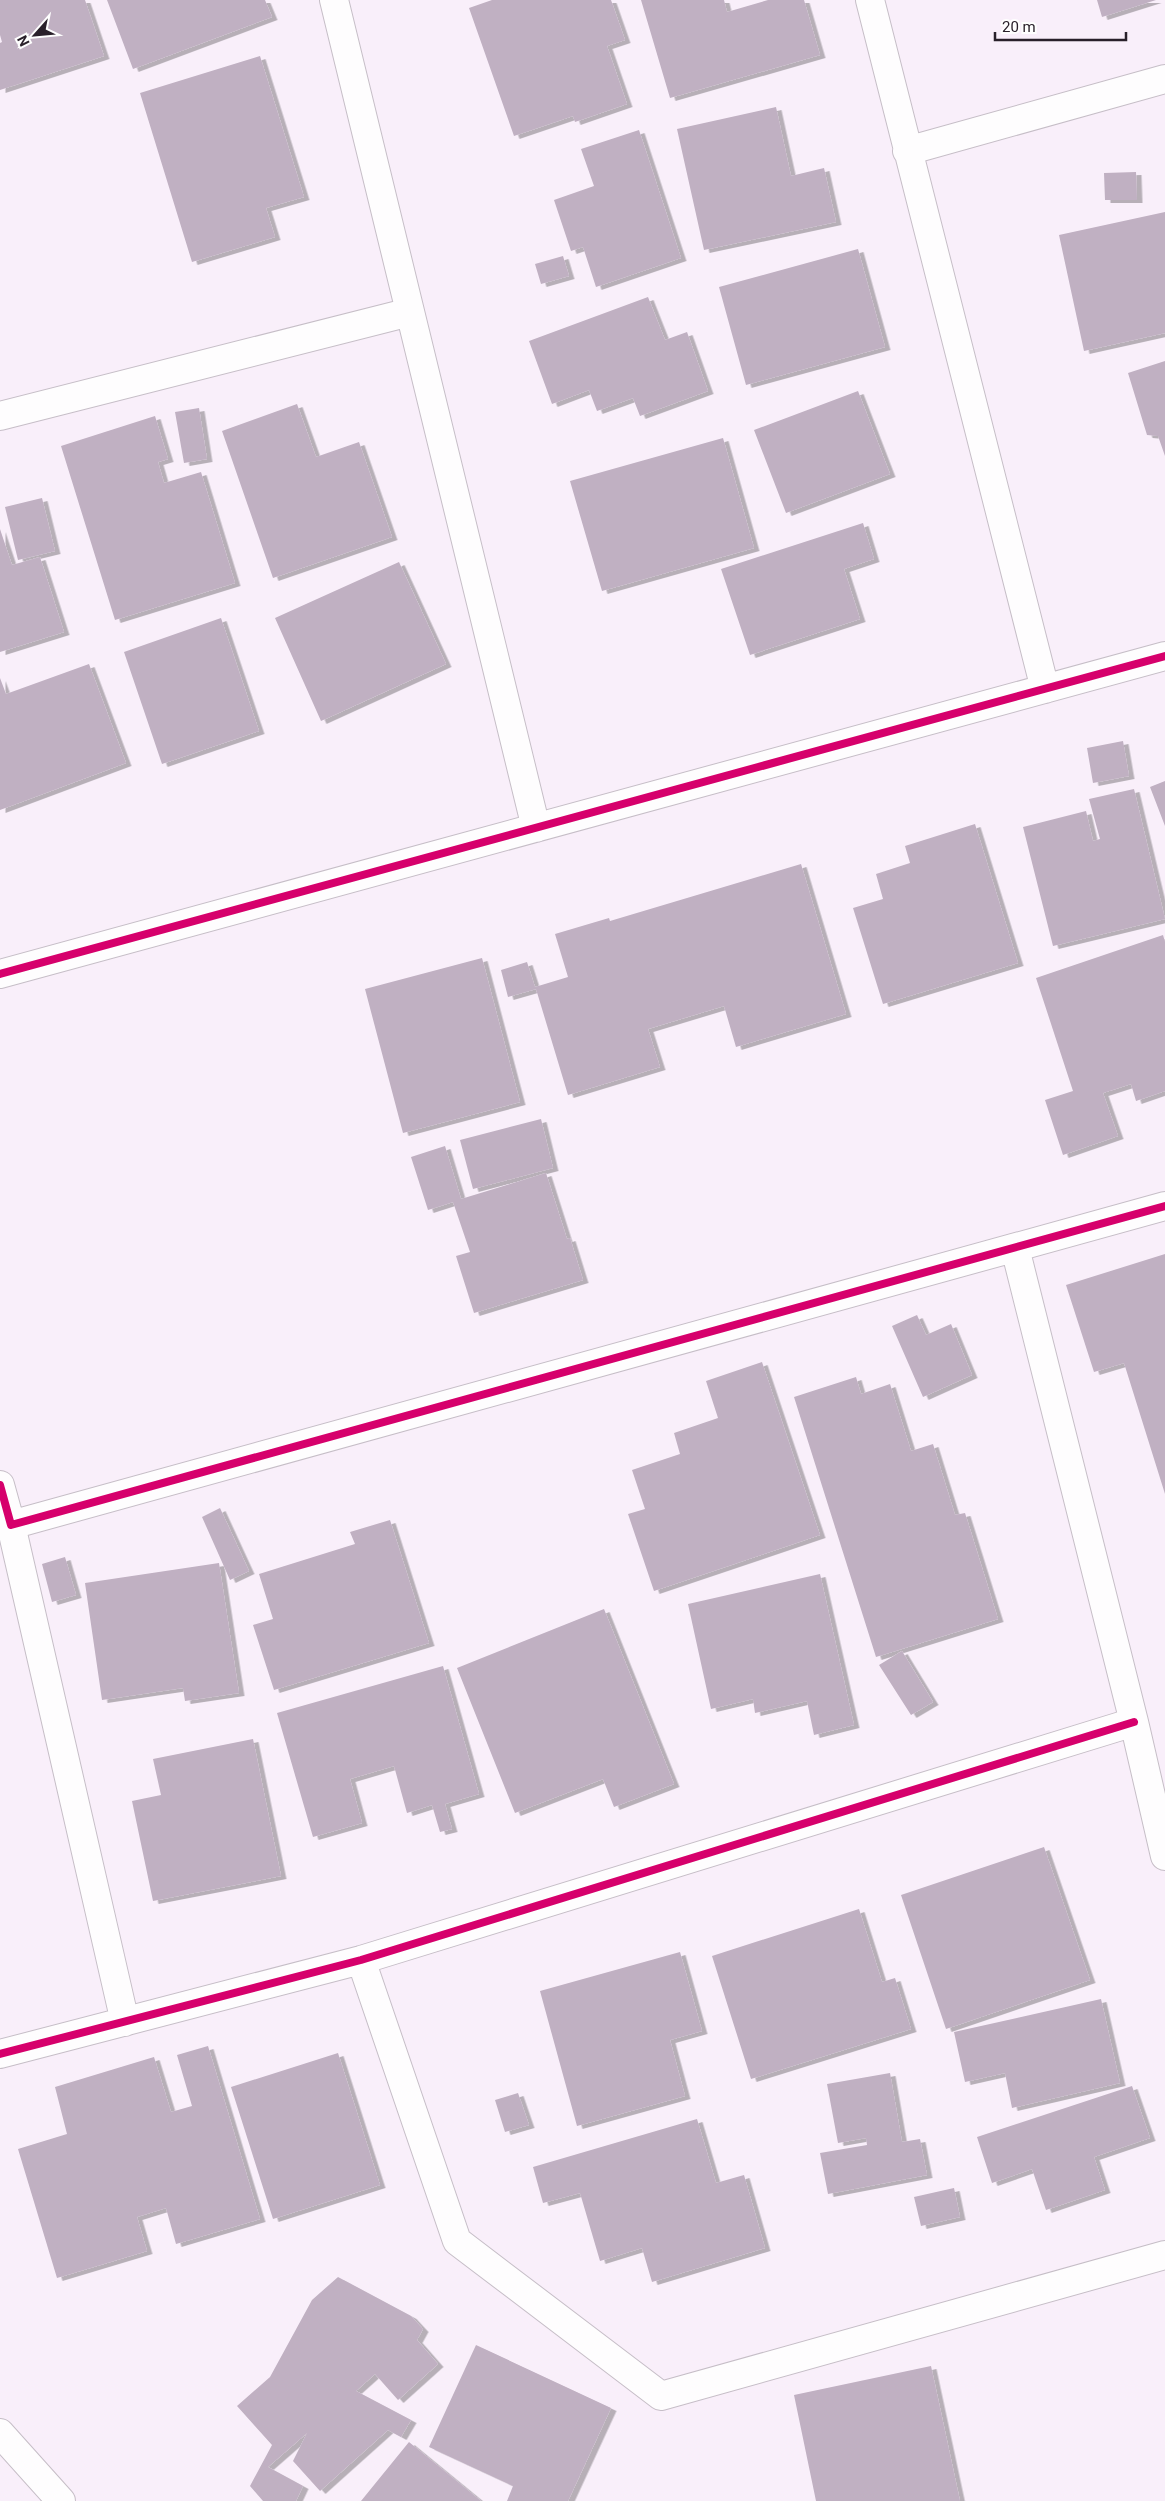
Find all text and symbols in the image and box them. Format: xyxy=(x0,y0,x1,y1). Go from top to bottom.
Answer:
north arrow xyxy=(10,10,60,60)
scale bar xyxy=(995,10,1126,42)
text: 20 m xyxy=(1002,18,1036,36)
text: N xyxy=(14,33,33,49)

